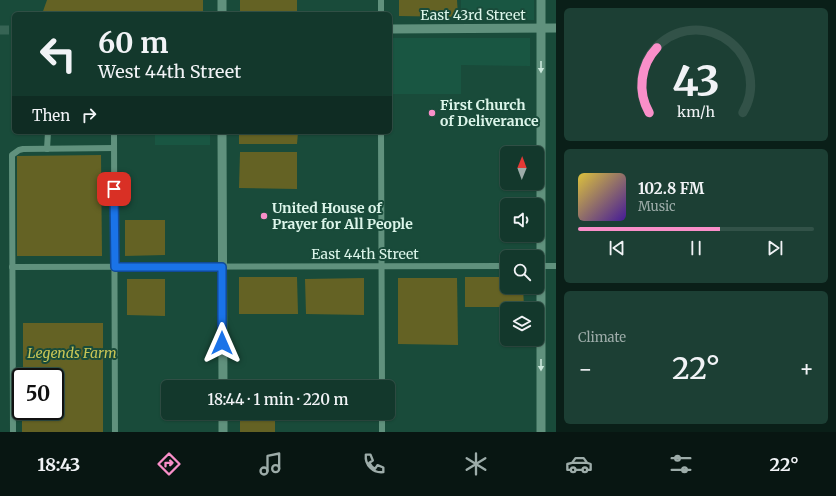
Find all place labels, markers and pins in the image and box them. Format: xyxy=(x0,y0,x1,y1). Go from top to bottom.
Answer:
place label: First Church of Deliverance xyxy=(440,96,539,130)
marker: First Church of Deliverance xyxy=(427,108,437,118)
pin xyxy=(97,172,131,206)
place label: United House of Prayer for All People xyxy=(272,199,413,233)
marker: United House of Prayer for All People xyxy=(259,211,269,221)

